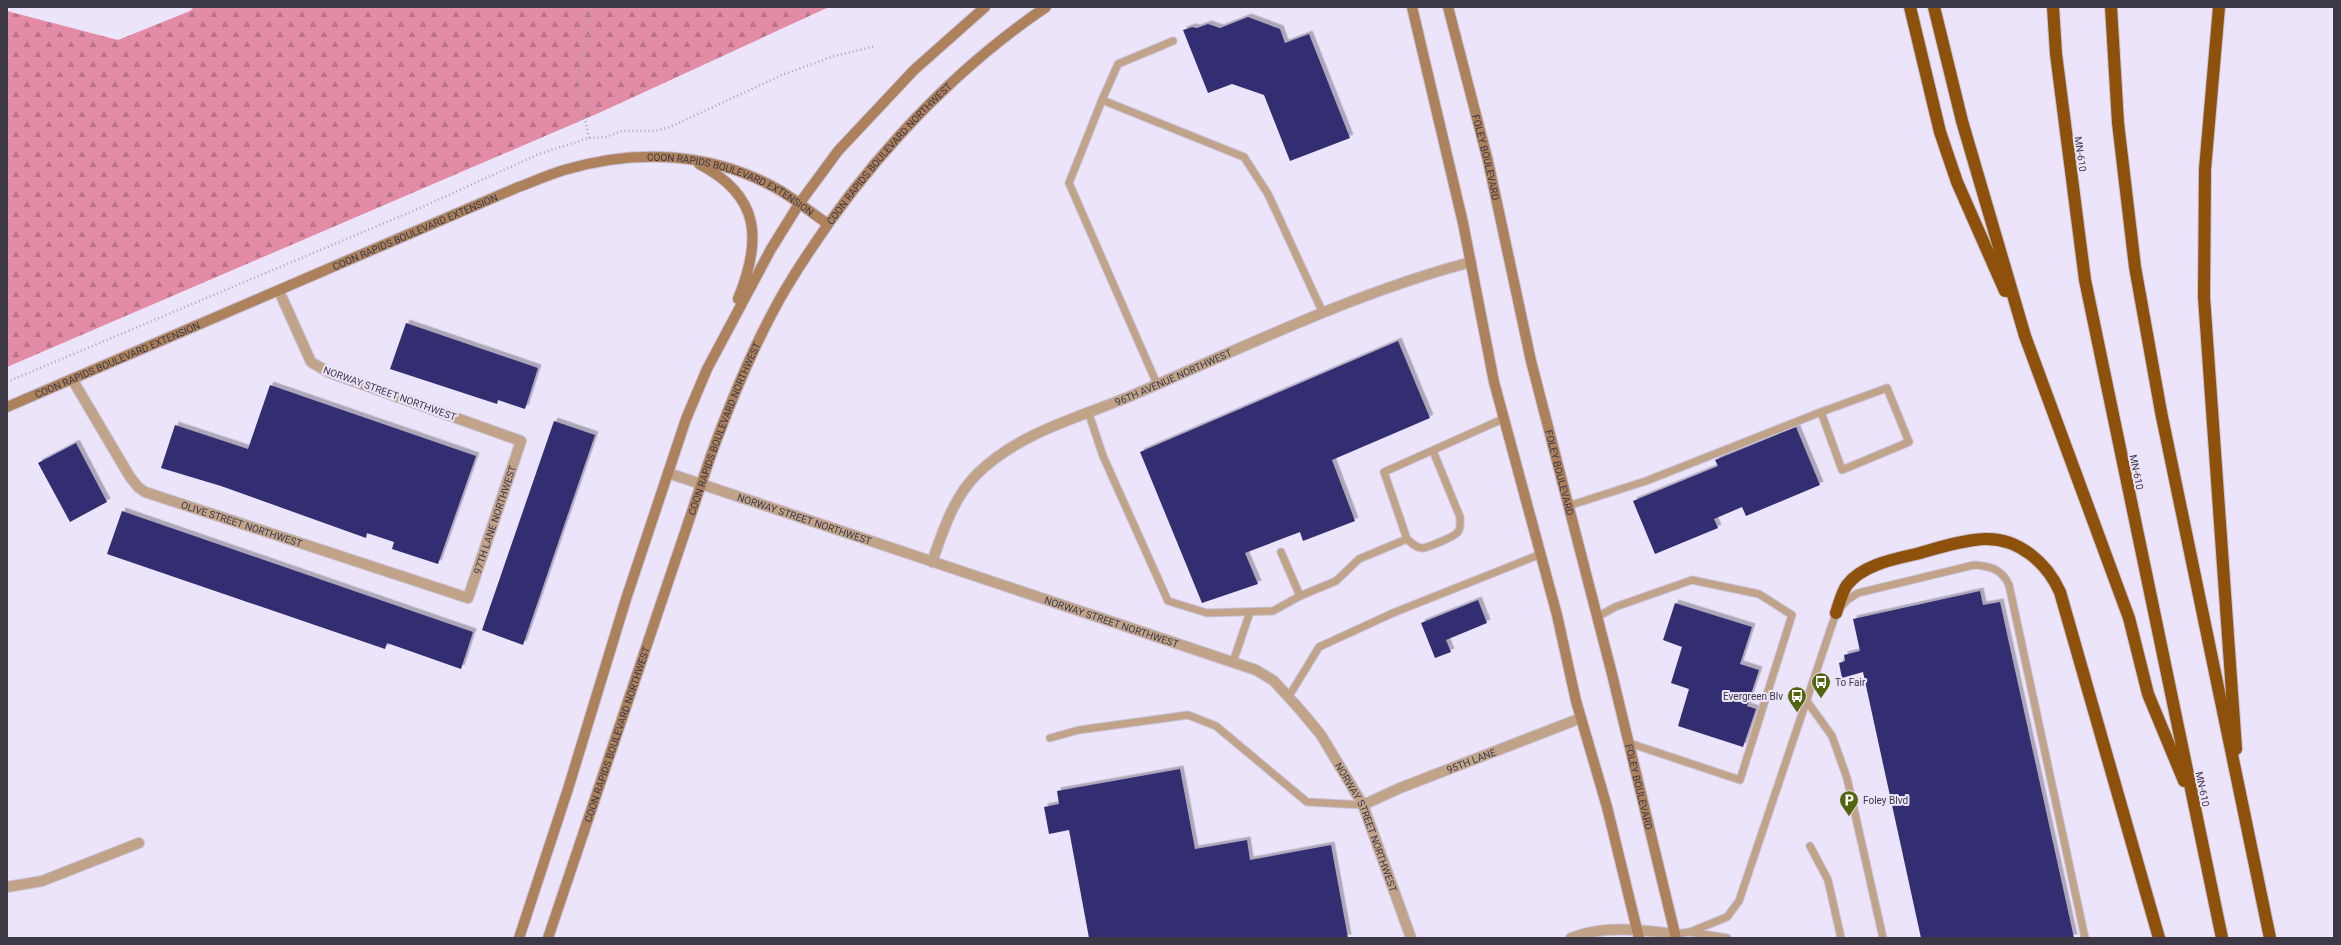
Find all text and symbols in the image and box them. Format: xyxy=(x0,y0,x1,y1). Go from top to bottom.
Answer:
street label: COON RAPIDS BOULEVARD NORTHWEST xyxy=(825,81,954,227)
street label: FOLEY BOULEVARD xyxy=(1470,113,1501,201)
street label: MN-610 xyxy=(2073,136,2088,173)
street label: COON RAPIDS BOULEVARD EXTENSION xyxy=(647,152,816,218)
street label: COON RAPIDS BOULEVARD EXTENSION xyxy=(331,192,499,272)
street label: COON RAPIDS BOULEVARD EXTENSION xyxy=(33,320,202,400)
street label: COON RAPIDS BOULEVARD NORTHWEST xyxy=(686,340,763,517)
street label: 96TH AVENUE NORTHWEST xyxy=(1114,347,1234,408)
street label: NORWAY STREET NORTHWEST xyxy=(322,364,458,423)
street label: FOLEY BOULEVARD xyxy=(1543,429,1576,517)
street label: MN-610 xyxy=(2127,454,2146,491)
street label: 97TH LANE NORTHWEST xyxy=(472,464,518,575)
street label: NORWAY STREET NORTHWEST xyxy=(736,492,873,547)
street label: OLIVE STREET NORTHWEST xyxy=(180,499,303,549)
street label: NORWAY STREET NORTHWEST xyxy=(1043,595,1180,650)
street label: COON RAPIDS BOULEVARD NORTHWEST xyxy=(583,645,652,824)
bus stop icon: To Fair xyxy=(1810,671,1832,699)
place label: To Fair xyxy=(1835,677,1866,688)
bus stop icon: Evergreen Blv xyxy=(1786,685,1808,713)
place label: Evergreen Blv xyxy=(1723,691,1783,702)
street label: FOLEY BOULEVARD xyxy=(1623,743,1655,831)
street label: 95TH LANE xyxy=(1445,746,1498,775)
street label: NORWAY STREET NORTHWEST xyxy=(1333,761,1399,893)
street label: MN-610 xyxy=(2193,771,2212,808)
parking icon: Foley Blvd xyxy=(1838,789,1860,817)
place label: Foley Blvd xyxy=(1863,795,1908,806)

